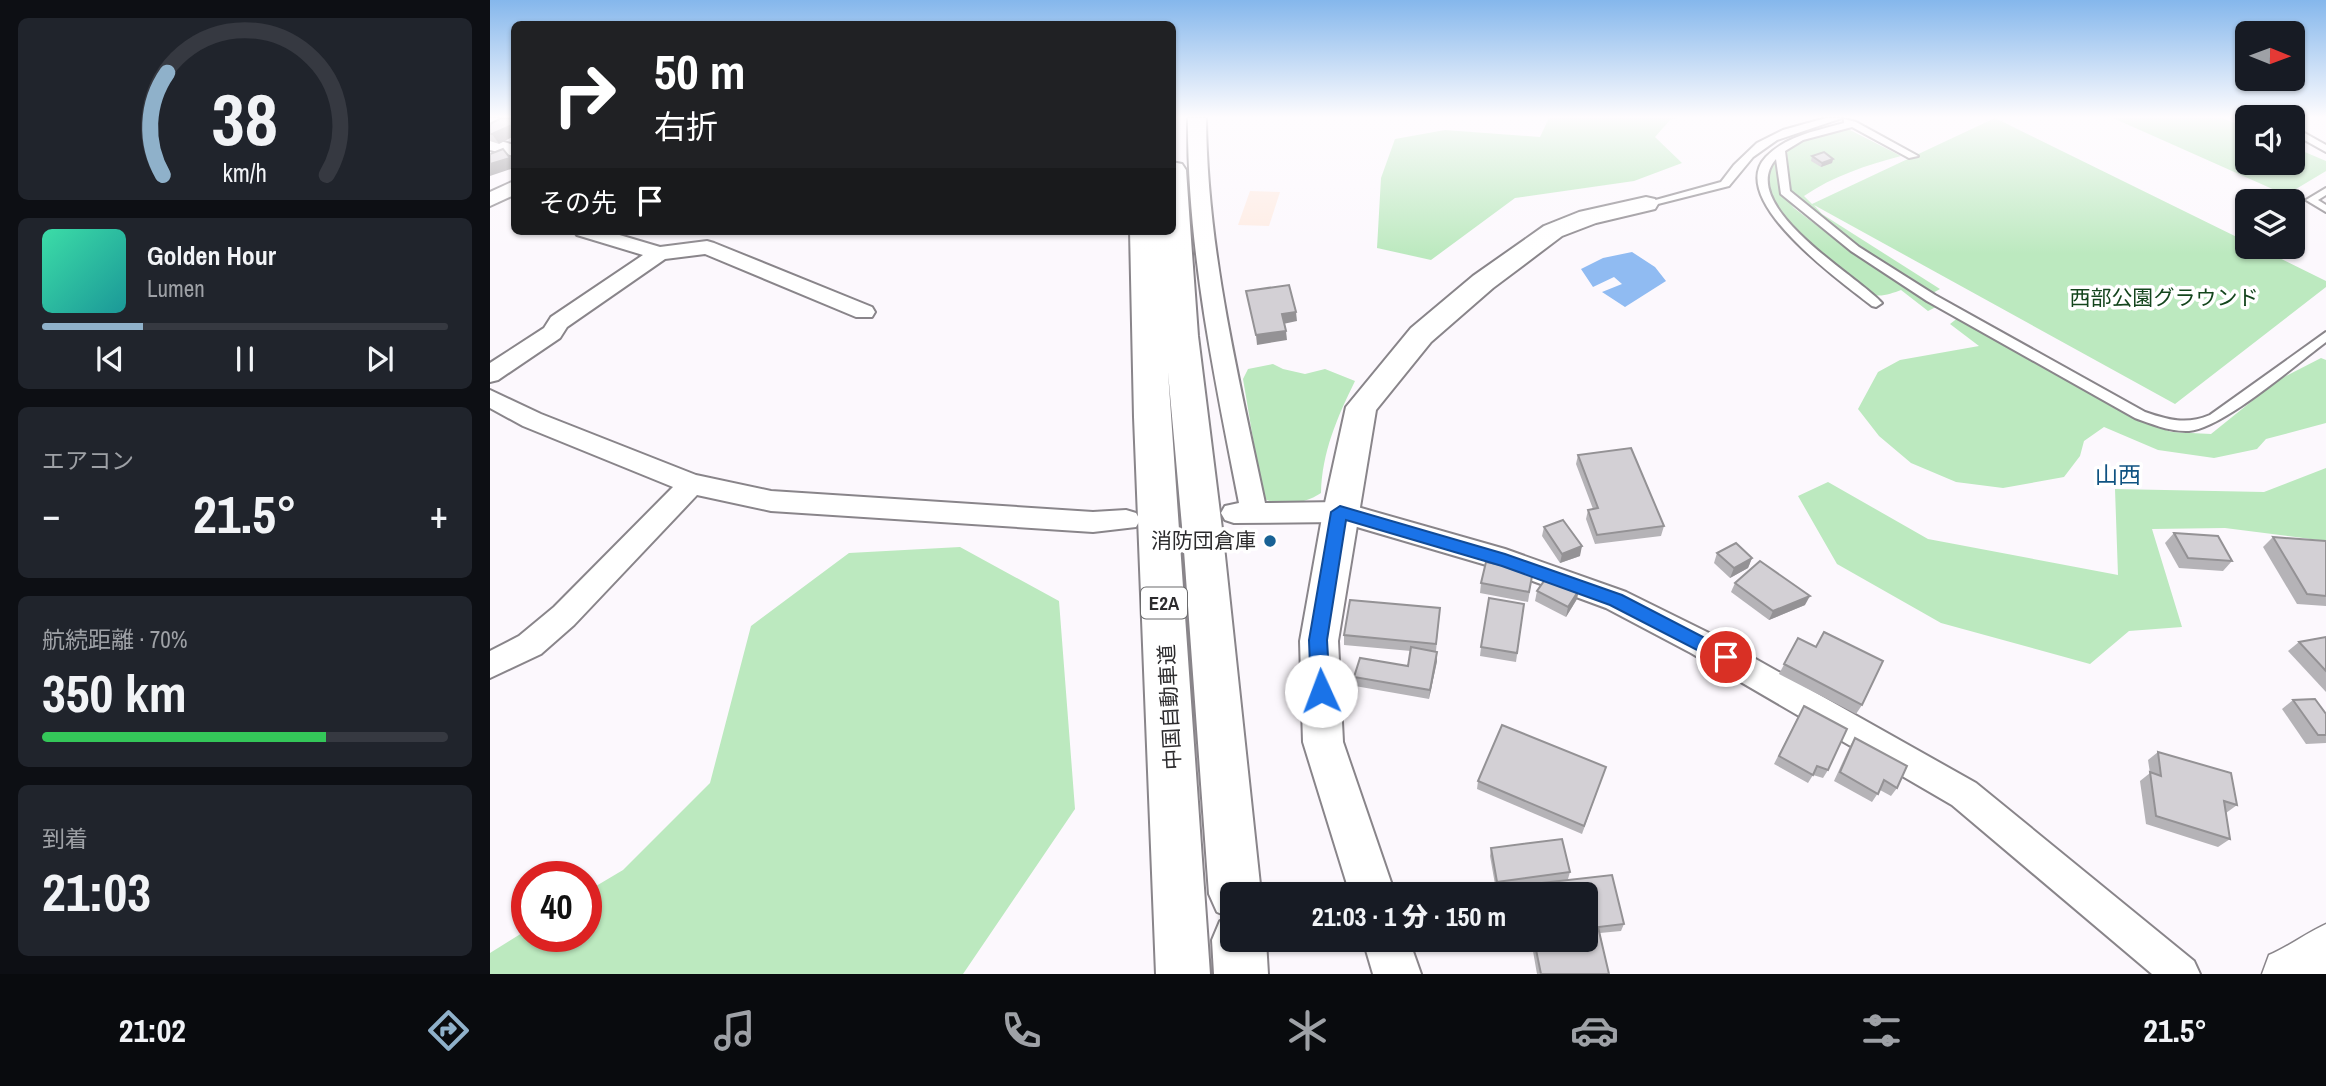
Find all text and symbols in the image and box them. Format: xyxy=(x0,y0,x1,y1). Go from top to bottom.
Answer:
north arrow xyxy=(2235,21,2305,91)
map controls xyxy=(2235,21,2305,259)
text: 50 m xyxy=(654,38,746,104)
icon: right xyxy=(539,49,630,140)
text: 38 xyxy=(212,70,278,168)
text: 右折 xyxy=(654,105,718,148)
button: sound xyxy=(2235,105,2305,175)
text: km/h xyxy=(223,156,267,190)
icon: arrive xyxy=(631,182,669,220)
text: その先 xyxy=(539,185,617,220)
button: layers xyxy=(2235,189,2305,259)
text: Golden Hour xyxy=(147,238,276,273)
text: Lumen xyxy=(147,273,205,304)
park label: 西部公園グラウンド xyxy=(2070,283,2259,312)
icon: previous xyxy=(91,340,129,378)
icon: pause xyxy=(226,340,264,378)
icon: next xyxy=(361,340,399,378)
text: エアコン xyxy=(42,445,134,476)
district label: 山西 xyxy=(2095,459,2141,490)
text: 21.5° xyxy=(193,479,297,549)
text: − xyxy=(42,489,60,540)
text: + xyxy=(430,489,448,540)
place label: 消防団倉庫 xyxy=(1151,526,1256,555)
marker: 消防団倉庫 xyxy=(1262,533,1278,549)
road number: E2A xyxy=(1141,588,1187,618)
text: 航続距離 · 70% xyxy=(42,624,187,655)
pin xyxy=(1696,627,1756,687)
icon: arrive xyxy=(1707,638,1745,676)
street label: 中国自動車道 xyxy=(1152,643,1187,771)
position arrow xyxy=(1284,654,1358,728)
text: 350 km xyxy=(42,658,187,728)
text: 到着 xyxy=(42,823,88,854)
text: 21:03 xyxy=(42,857,151,927)
speed limit sign: 40 xyxy=(511,861,602,952)
text: 21:03 · 1 分 · 150 m xyxy=(1312,899,1506,934)
icon: directions xyxy=(424,1006,473,1055)
icon: music xyxy=(710,1006,759,1055)
icon: phone xyxy=(997,1006,1046,1055)
icon: climate xyxy=(1283,1006,1332,1055)
icon: car xyxy=(1570,1006,1619,1055)
icon: filters xyxy=(1857,1006,1906,1055)
text: 21:02 xyxy=(119,1009,186,1052)
text: 21.5° xyxy=(2143,1009,2207,1052)

